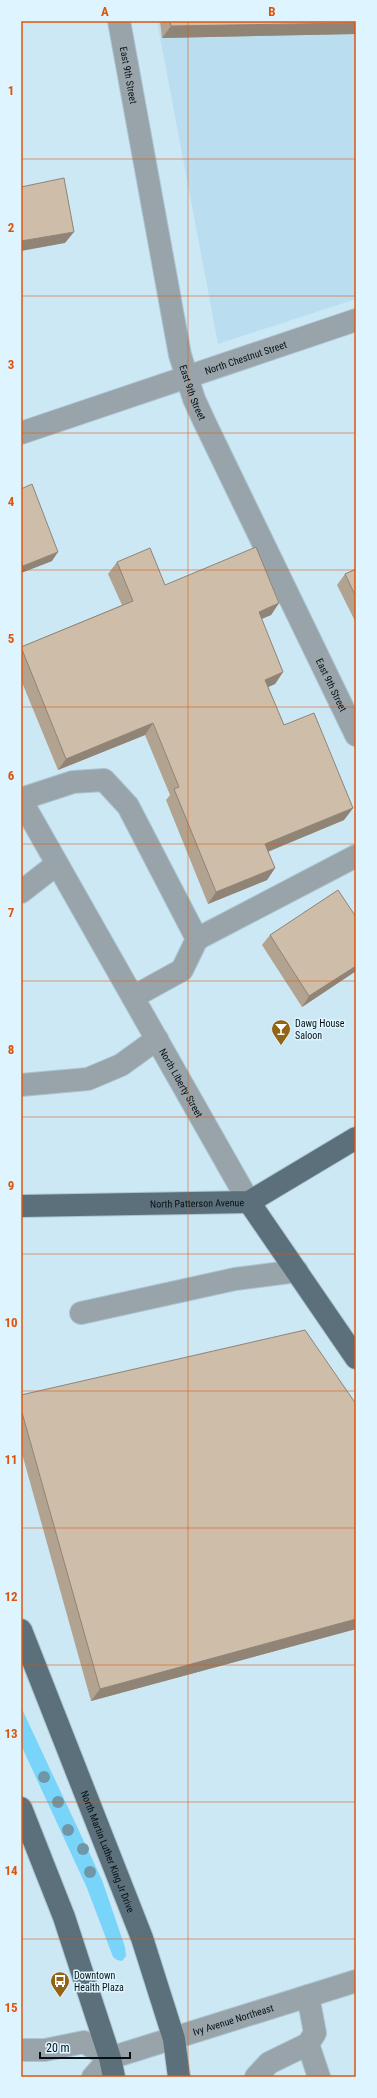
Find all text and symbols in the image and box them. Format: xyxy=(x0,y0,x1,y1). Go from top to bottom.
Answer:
text: A xyxy=(101,4,109,19)
text: B xyxy=(268,4,276,19)
street label: East 9th Street xyxy=(118,46,140,105)
text: 1 xyxy=(8,83,14,98)
text: 2 xyxy=(8,220,15,235)
street label: North Chestnut Street xyxy=(203,338,288,376)
text: 3 xyxy=(8,357,14,372)
street label: East 9th Street xyxy=(178,363,208,422)
text: 4 xyxy=(8,494,15,509)
text: 5 xyxy=(8,631,15,646)
street label: East 9th Street xyxy=(314,656,349,713)
text: 6 xyxy=(8,768,15,783)
text: 7 xyxy=(8,905,15,920)
bar icon: Dawg House Saloon xyxy=(270,1018,292,1046)
place label: Dawg House Saloon xyxy=(295,1018,345,1041)
text: 8 xyxy=(8,1042,14,1057)
street label: North Liberty Street xyxy=(157,1046,205,1119)
text: 9 xyxy=(8,1178,14,1193)
street label: North Patterson Avenue xyxy=(150,1197,244,1209)
text: 10 xyxy=(4,1315,18,1330)
text: 11 xyxy=(4,1452,18,1467)
text: 12 xyxy=(4,1589,18,1604)
text: 13 xyxy=(4,1726,18,1741)
street label: North Martin Luther King Jr Drive xyxy=(79,1789,137,1914)
text: 14 xyxy=(4,1863,18,1878)
bus stop icon: Downtown Health Plaza xyxy=(49,1970,71,1998)
place label: Downtown Health Plaza xyxy=(74,1970,124,1993)
text: 15 xyxy=(4,2000,18,2015)
street label: Ivy Avenue Northeast xyxy=(192,2002,275,2037)
scale bar xyxy=(40,2034,130,2060)
text: 20 m xyxy=(46,2041,70,2055)

